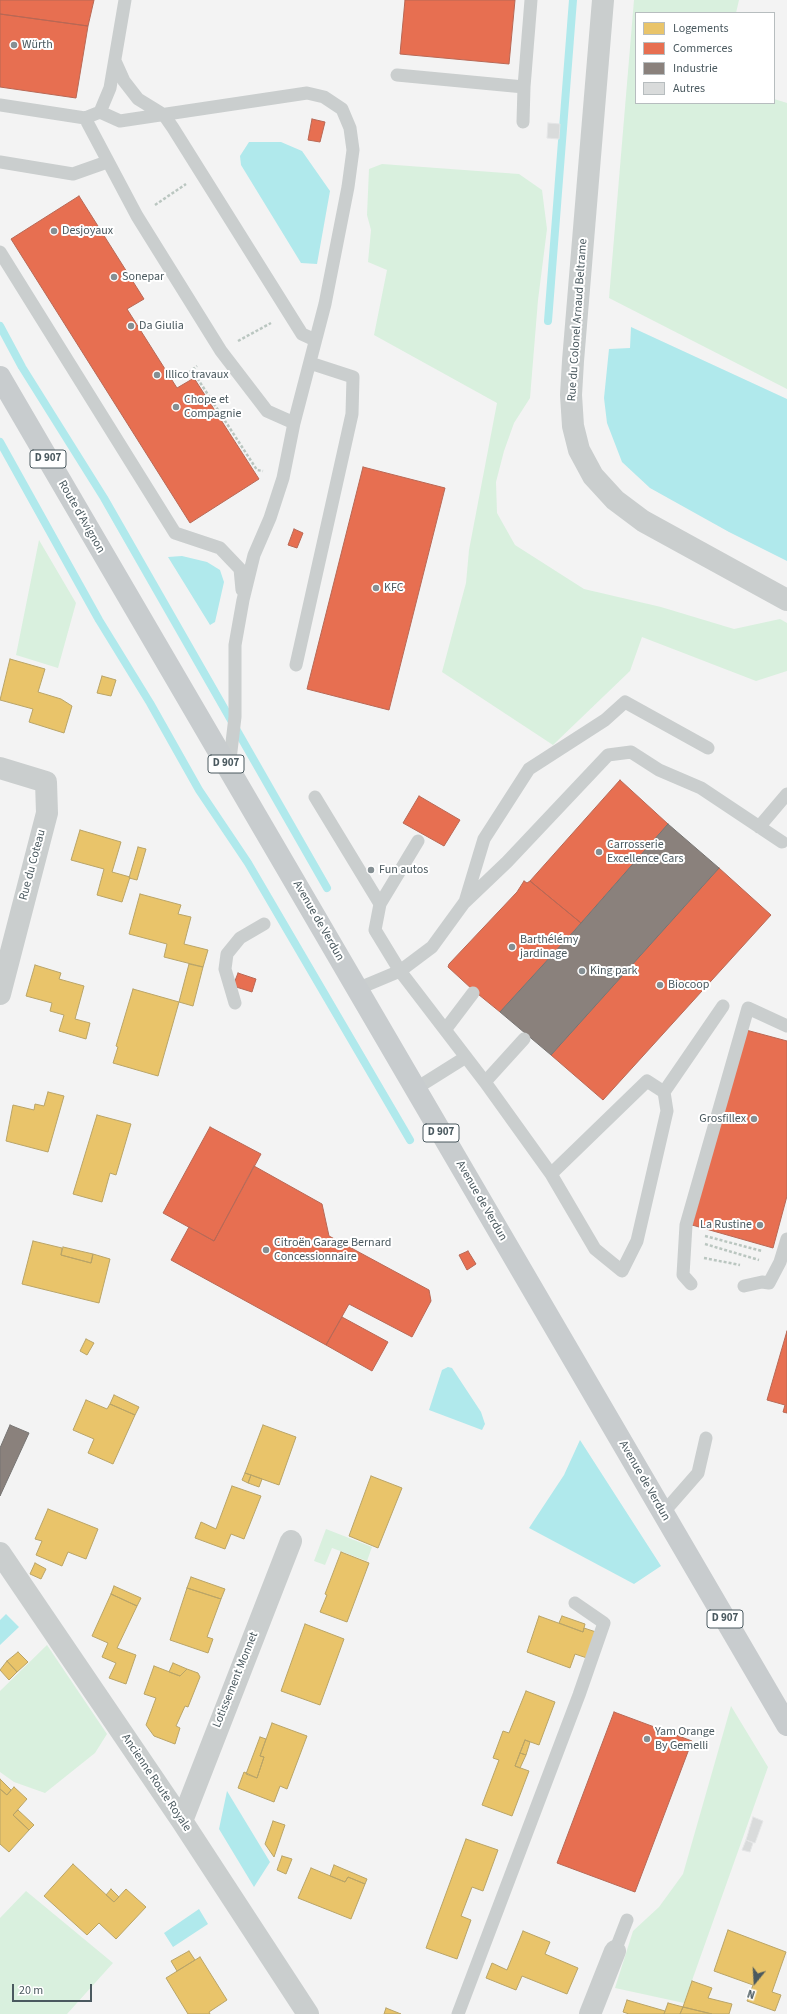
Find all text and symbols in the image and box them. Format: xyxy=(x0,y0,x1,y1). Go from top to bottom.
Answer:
legend xyxy=(635,12,775,104)
text: Logements xyxy=(673,20,728,37)
place label: Würth xyxy=(22,38,53,52)
marker: Würth xyxy=(9,40,19,50)
text: Commerces xyxy=(673,40,732,57)
text: Industrie xyxy=(673,60,718,77)
text: Autres xyxy=(673,80,705,97)
place label: Desjoyaux xyxy=(62,224,113,238)
marker: Desjoyaux xyxy=(49,226,59,236)
street label: Rue du Colonel Arnaud Beltrame xyxy=(565,238,591,402)
place label: Sonepar xyxy=(122,270,164,284)
marker: Sonepar xyxy=(109,272,119,282)
place label: Da Giulia xyxy=(139,319,184,333)
marker: Da Giulia xyxy=(126,321,136,331)
place label: Illico travaux xyxy=(165,368,229,382)
marker: Illico travaux xyxy=(152,370,162,380)
place label: Chope et Compagnie xyxy=(184,393,241,421)
marker: Chope et Compagnie xyxy=(171,402,181,412)
road number: D 907 xyxy=(30,450,66,468)
street label: Route d'Avignon xyxy=(54,478,108,556)
place label: KFC xyxy=(384,581,404,595)
marker: KFC xyxy=(371,583,381,593)
road number: D 907 xyxy=(208,755,244,773)
street label: Rue du Coteau xyxy=(17,828,49,902)
place label: Carrosserie Excellence Cars xyxy=(607,838,684,866)
marker: Carrosserie Excellence Cars xyxy=(594,847,604,857)
place label: Fun autos xyxy=(379,863,428,877)
marker: Fun autos xyxy=(366,865,376,875)
street label: Avenue de Verdun xyxy=(289,878,347,964)
place label: Barthélémy jardinage xyxy=(520,933,578,961)
marker: Barthélémy jardinage xyxy=(507,942,517,952)
place label: King park xyxy=(590,964,638,978)
marker: King park xyxy=(577,966,587,976)
place label: Biocoop xyxy=(668,978,709,992)
marker: Biocoop xyxy=(655,980,665,990)
place label: Grosfillex xyxy=(699,1112,746,1126)
marker: Grosfillex xyxy=(749,1114,759,1124)
road number: D 907 xyxy=(423,1124,459,1142)
street label: Avenue de Verdun xyxy=(452,1158,510,1244)
place label: La Rustine xyxy=(700,1218,752,1232)
marker: La Rustine xyxy=(755,1220,765,1230)
place label: Citroën Garage Bernard Concessionnaire xyxy=(274,1236,391,1264)
marker: Citroën Garage Bernard Concessionnaire xyxy=(261,1245,271,1255)
street label: Avenue de Verdun xyxy=(615,1438,673,1524)
road number: D 907 xyxy=(707,1610,743,1628)
street label: Lotissement Monnet xyxy=(210,1630,262,1730)
place label: Yam Orange By Gemelli xyxy=(655,1725,715,1753)
street label: Ancienne Route Royale xyxy=(118,1732,194,1834)
marker: Yam Orange By Gemelli xyxy=(642,1734,652,1744)
north arrow xyxy=(735,1962,775,2002)
scale bar xyxy=(14,1976,94,2002)
text: 20 m xyxy=(19,1982,43,1999)
text: N xyxy=(745,1986,757,2002)

